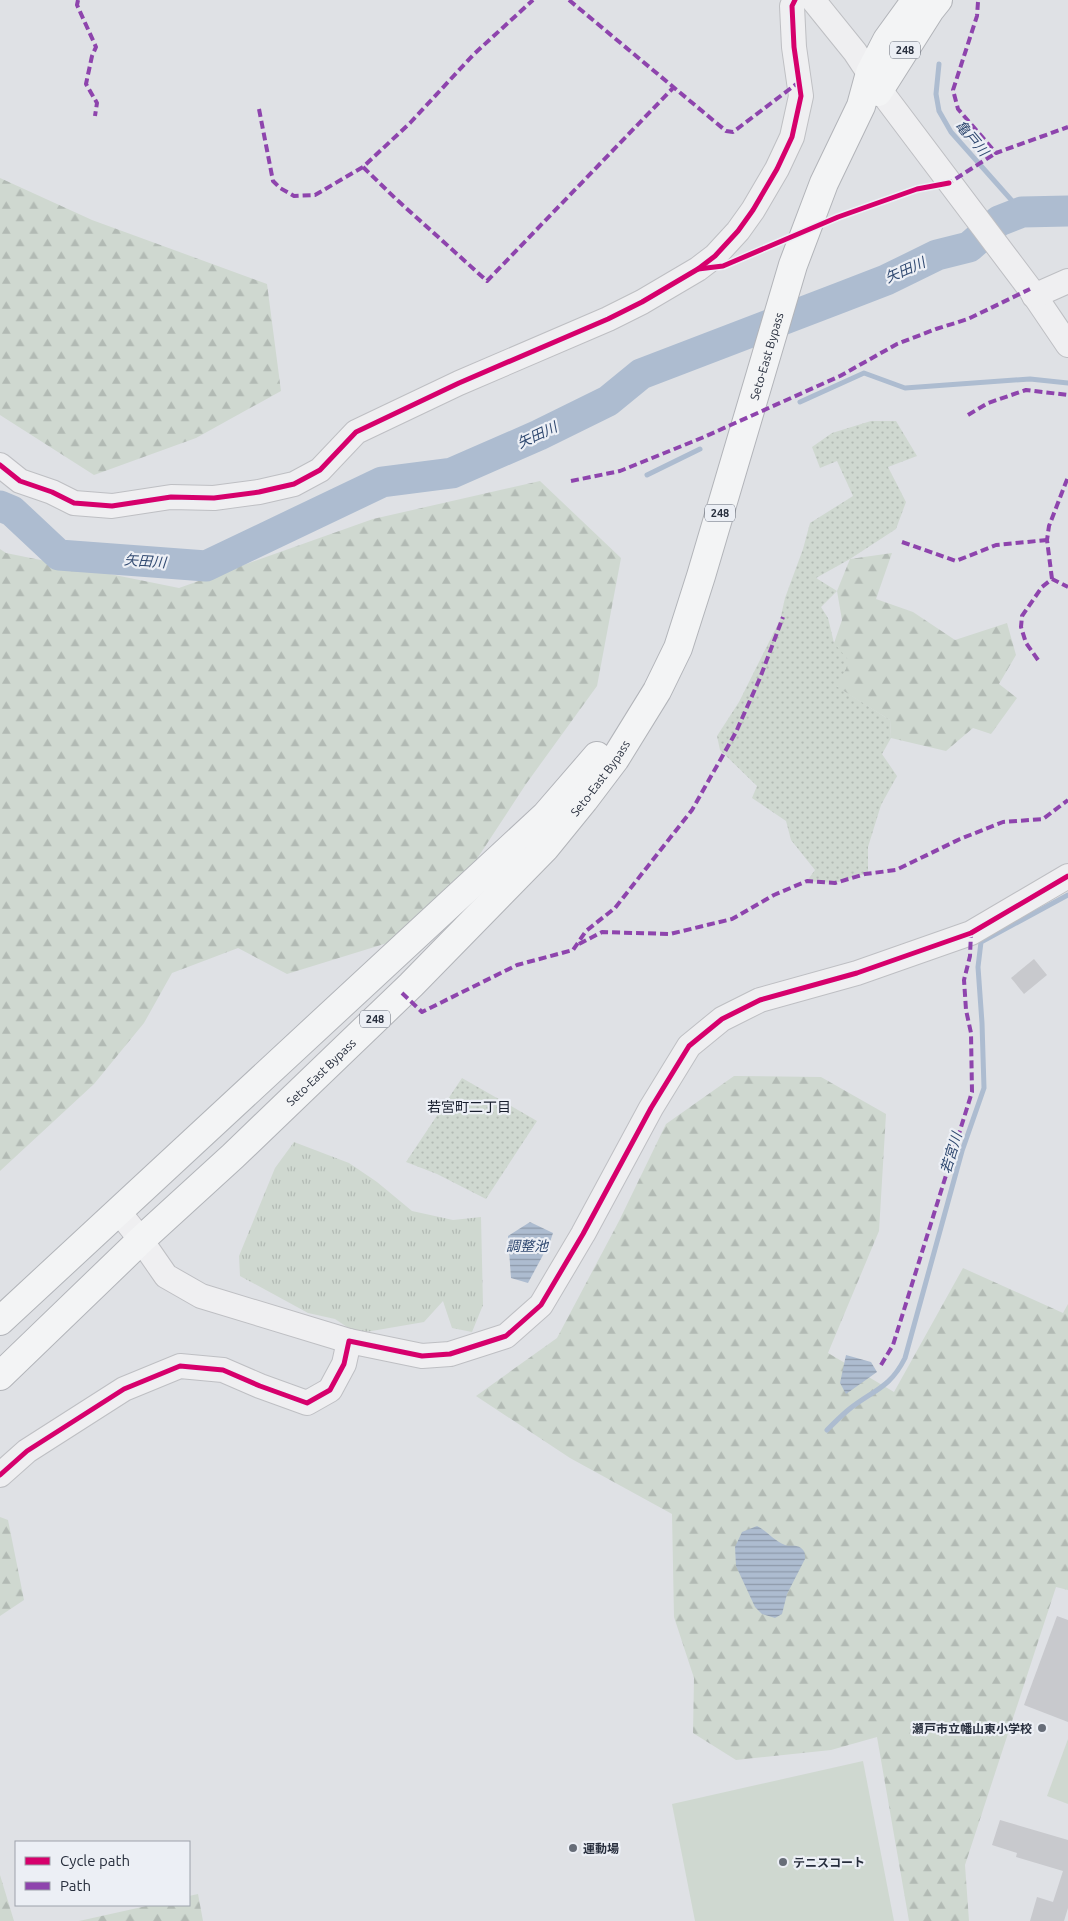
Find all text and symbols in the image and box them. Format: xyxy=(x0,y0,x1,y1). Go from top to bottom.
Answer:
road number: 248 xyxy=(890,42,920,58)
water label: 亀戸川 xyxy=(952,117,993,161)
water label: 矢田川 xyxy=(883,253,929,286)
street label: Seto-East Bypass xyxy=(747,311,785,401)
water label: 矢田川 xyxy=(515,418,561,451)
road number: 248 xyxy=(705,504,735,522)
water label: 矢田川 xyxy=(123,552,169,571)
street label: Seto-East Bypass xyxy=(567,738,632,818)
road number: 248 xyxy=(360,1011,390,1028)
street label: Seto-East Bypass xyxy=(283,1036,358,1108)
district label: 若宮町二丁目 xyxy=(427,1099,511,1115)
water label: 若宮川 xyxy=(937,1129,965,1175)
water label: 調整池 xyxy=(506,1238,550,1254)
place label: 瀬戸市立幡山東小学校 xyxy=(912,1722,1032,1735)
marker: 瀬戸市立幡山東小学校 xyxy=(1036,1722,1048,1734)
legend xyxy=(15,1841,190,1906)
marker: 運動場 xyxy=(567,1842,579,1854)
place label: 運動場 xyxy=(583,1842,619,1855)
text: Cycle path xyxy=(60,1852,130,1869)
marker: テニスコート xyxy=(777,1856,789,1868)
place label: テニスコート xyxy=(793,1856,865,1869)
text: Path xyxy=(60,1877,91,1894)

